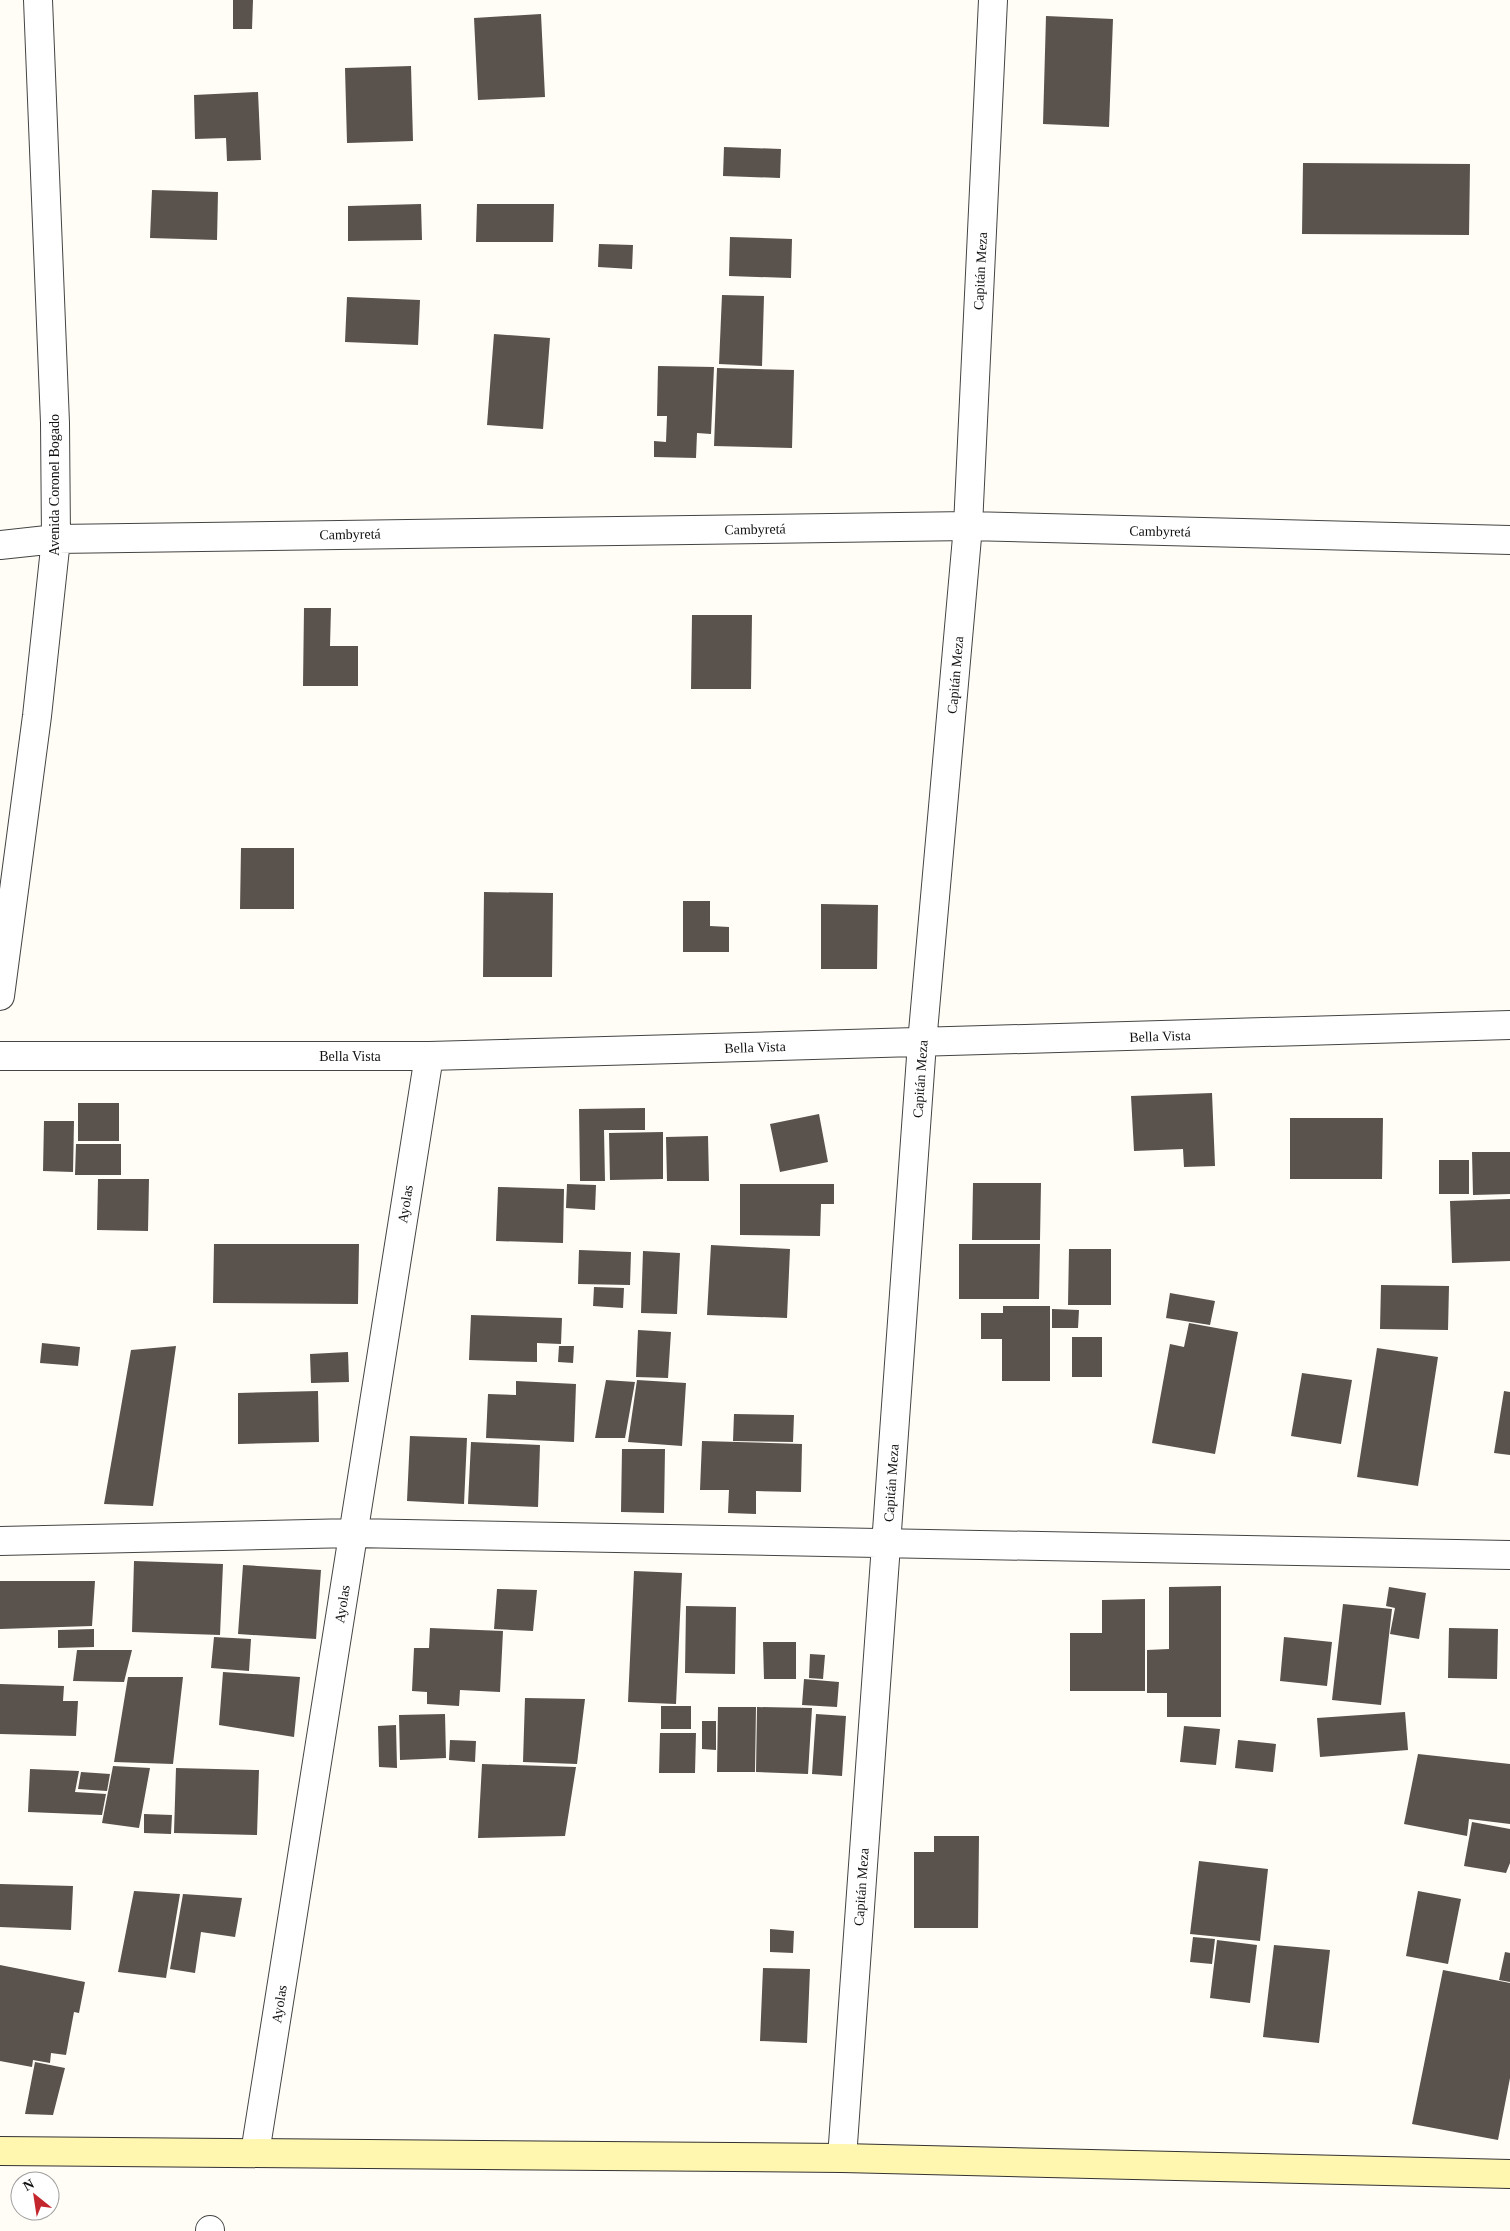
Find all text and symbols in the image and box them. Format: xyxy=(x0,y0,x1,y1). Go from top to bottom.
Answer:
street label: Capitán Meza xyxy=(971,231,990,310)
street label: Avenida Coronel Bogado xyxy=(47,414,62,556)
street label: Cambyretá xyxy=(724,521,787,538)
street label: Cambyretá xyxy=(1129,523,1192,540)
street label: Cambyretá xyxy=(319,526,382,543)
street label: Capitán Meza xyxy=(945,635,966,715)
street label: Bella Vista xyxy=(1129,1028,1192,1045)
street label: Bella Vista xyxy=(724,1039,787,1056)
street label: Capitán Meza xyxy=(910,1039,931,1119)
street label: Bella Vista xyxy=(319,1049,382,1064)
street label: Ayolas xyxy=(395,1184,416,1224)
street label: Capitán Meza xyxy=(881,1443,902,1523)
street label: Ayolas xyxy=(332,1584,353,1624)
street label: Capitán Meza xyxy=(851,1847,872,1927)
street label: Ayolas xyxy=(269,1984,290,2024)
north arrow xyxy=(10,2171,60,2221)
text: N xyxy=(21,2176,37,2194)

